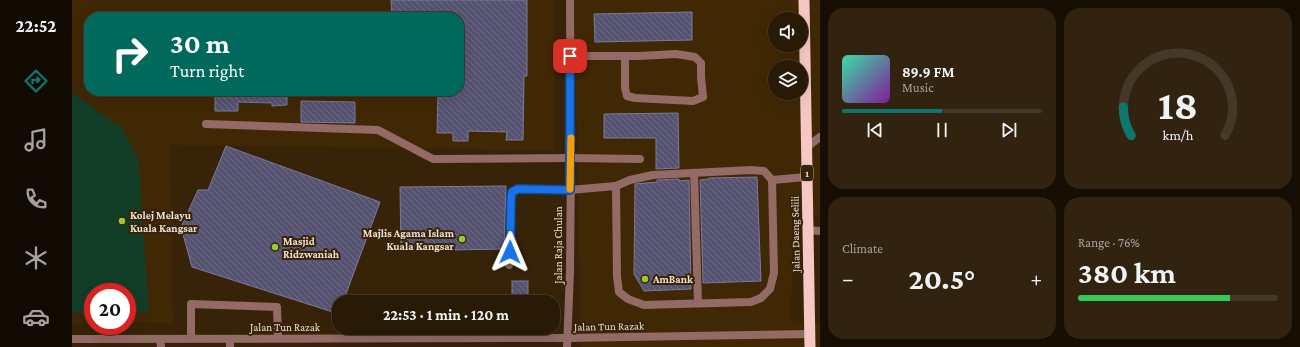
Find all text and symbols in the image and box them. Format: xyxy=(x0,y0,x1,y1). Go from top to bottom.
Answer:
map controls xyxy=(768,12,808,100)
button: sound xyxy=(768,12,808,52)
text: 22:52 xyxy=(16,16,56,36)
icon: right xyxy=(104,28,156,80)
text: 30 m xyxy=(170,28,230,59)
pin xyxy=(553,39,587,73)
icon: arrive xyxy=(559,45,581,67)
button: layers xyxy=(768,60,808,100)
text: Turn right xyxy=(170,61,244,81)
text: 89.9 FM xyxy=(902,64,954,80)
icon: directions xyxy=(22,67,50,95)
text: Music xyxy=(902,80,934,95)
text: 18 xyxy=(1158,82,1198,128)
icon: previous xyxy=(864,119,886,141)
icon: pause xyxy=(931,119,953,141)
icon: next xyxy=(998,119,1020,141)
icon: music xyxy=(22,126,50,154)
text: km/h xyxy=(1163,127,1194,143)
road number: 1 xyxy=(801,165,813,181)
icon: phone xyxy=(22,185,50,213)
street label: Jalan Daeng Selili xyxy=(788,196,803,273)
street label: Jalan Raja Chulan xyxy=(552,206,565,285)
place label: Kolej Melayu Kuala Kangsar xyxy=(130,209,198,234)
marker: Kolej Melayu Kuala Kangsar xyxy=(117,216,127,226)
place label: Majlis Agama Islam Kuala Kangsar xyxy=(363,227,455,252)
position arrow xyxy=(489,231,531,273)
marker: Majlis Agama Islam Kuala Kangsar xyxy=(457,234,467,244)
place label: Masjid Ridzwaniah xyxy=(283,235,340,260)
text: Range · 76% xyxy=(1078,235,1140,250)
text: Climate xyxy=(842,241,883,256)
marker: Masjid Ridzwaniah xyxy=(270,242,280,252)
icon: climate xyxy=(22,244,50,272)
text: 380 km xyxy=(1078,256,1176,289)
text: 20.5° xyxy=(909,262,975,295)
text: − xyxy=(842,266,854,291)
text: + xyxy=(1030,266,1042,291)
place label: AmBank xyxy=(652,273,694,285)
marker: AmBank xyxy=(640,274,650,284)
speed limit sign: 20 xyxy=(84,283,136,335)
icon: car xyxy=(22,303,50,331)
text: 22:53 · 1 min · 120 m xyxy=(383,307,509,323)
street label: Jalan Tun Razak xyxy=(573,319,645,334)
street label: Jalan Tun Razak xyxy=(249,321,321,334)

